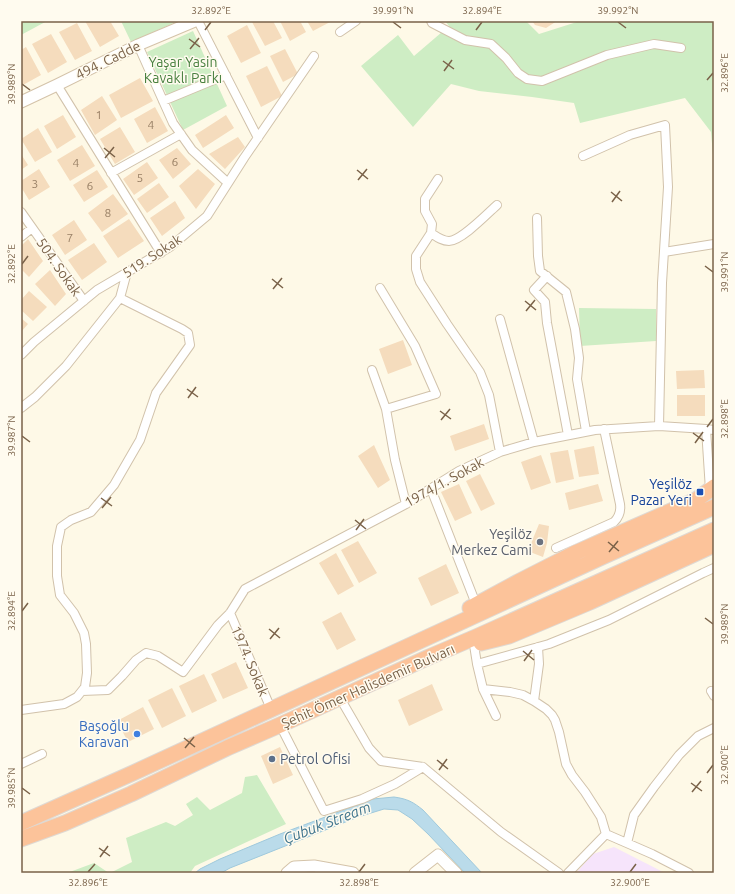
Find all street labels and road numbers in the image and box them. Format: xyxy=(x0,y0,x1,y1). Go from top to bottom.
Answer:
street label: 494. Cadde xyxy=(73,37,143,83)
street label: 519. Sokak xyxy=(119,231,185,281)
street label: 504. Sokak xyxy=(33,235,85,299)
street label: 1974/1. Sokak xyxy=(402,454,486,510)
street label: 1974. Sokak xyxy=(228,623,272,699)
street label: Şehit Ömer Halisdemir Bulvarı xyxy=(279,640,457,731)

